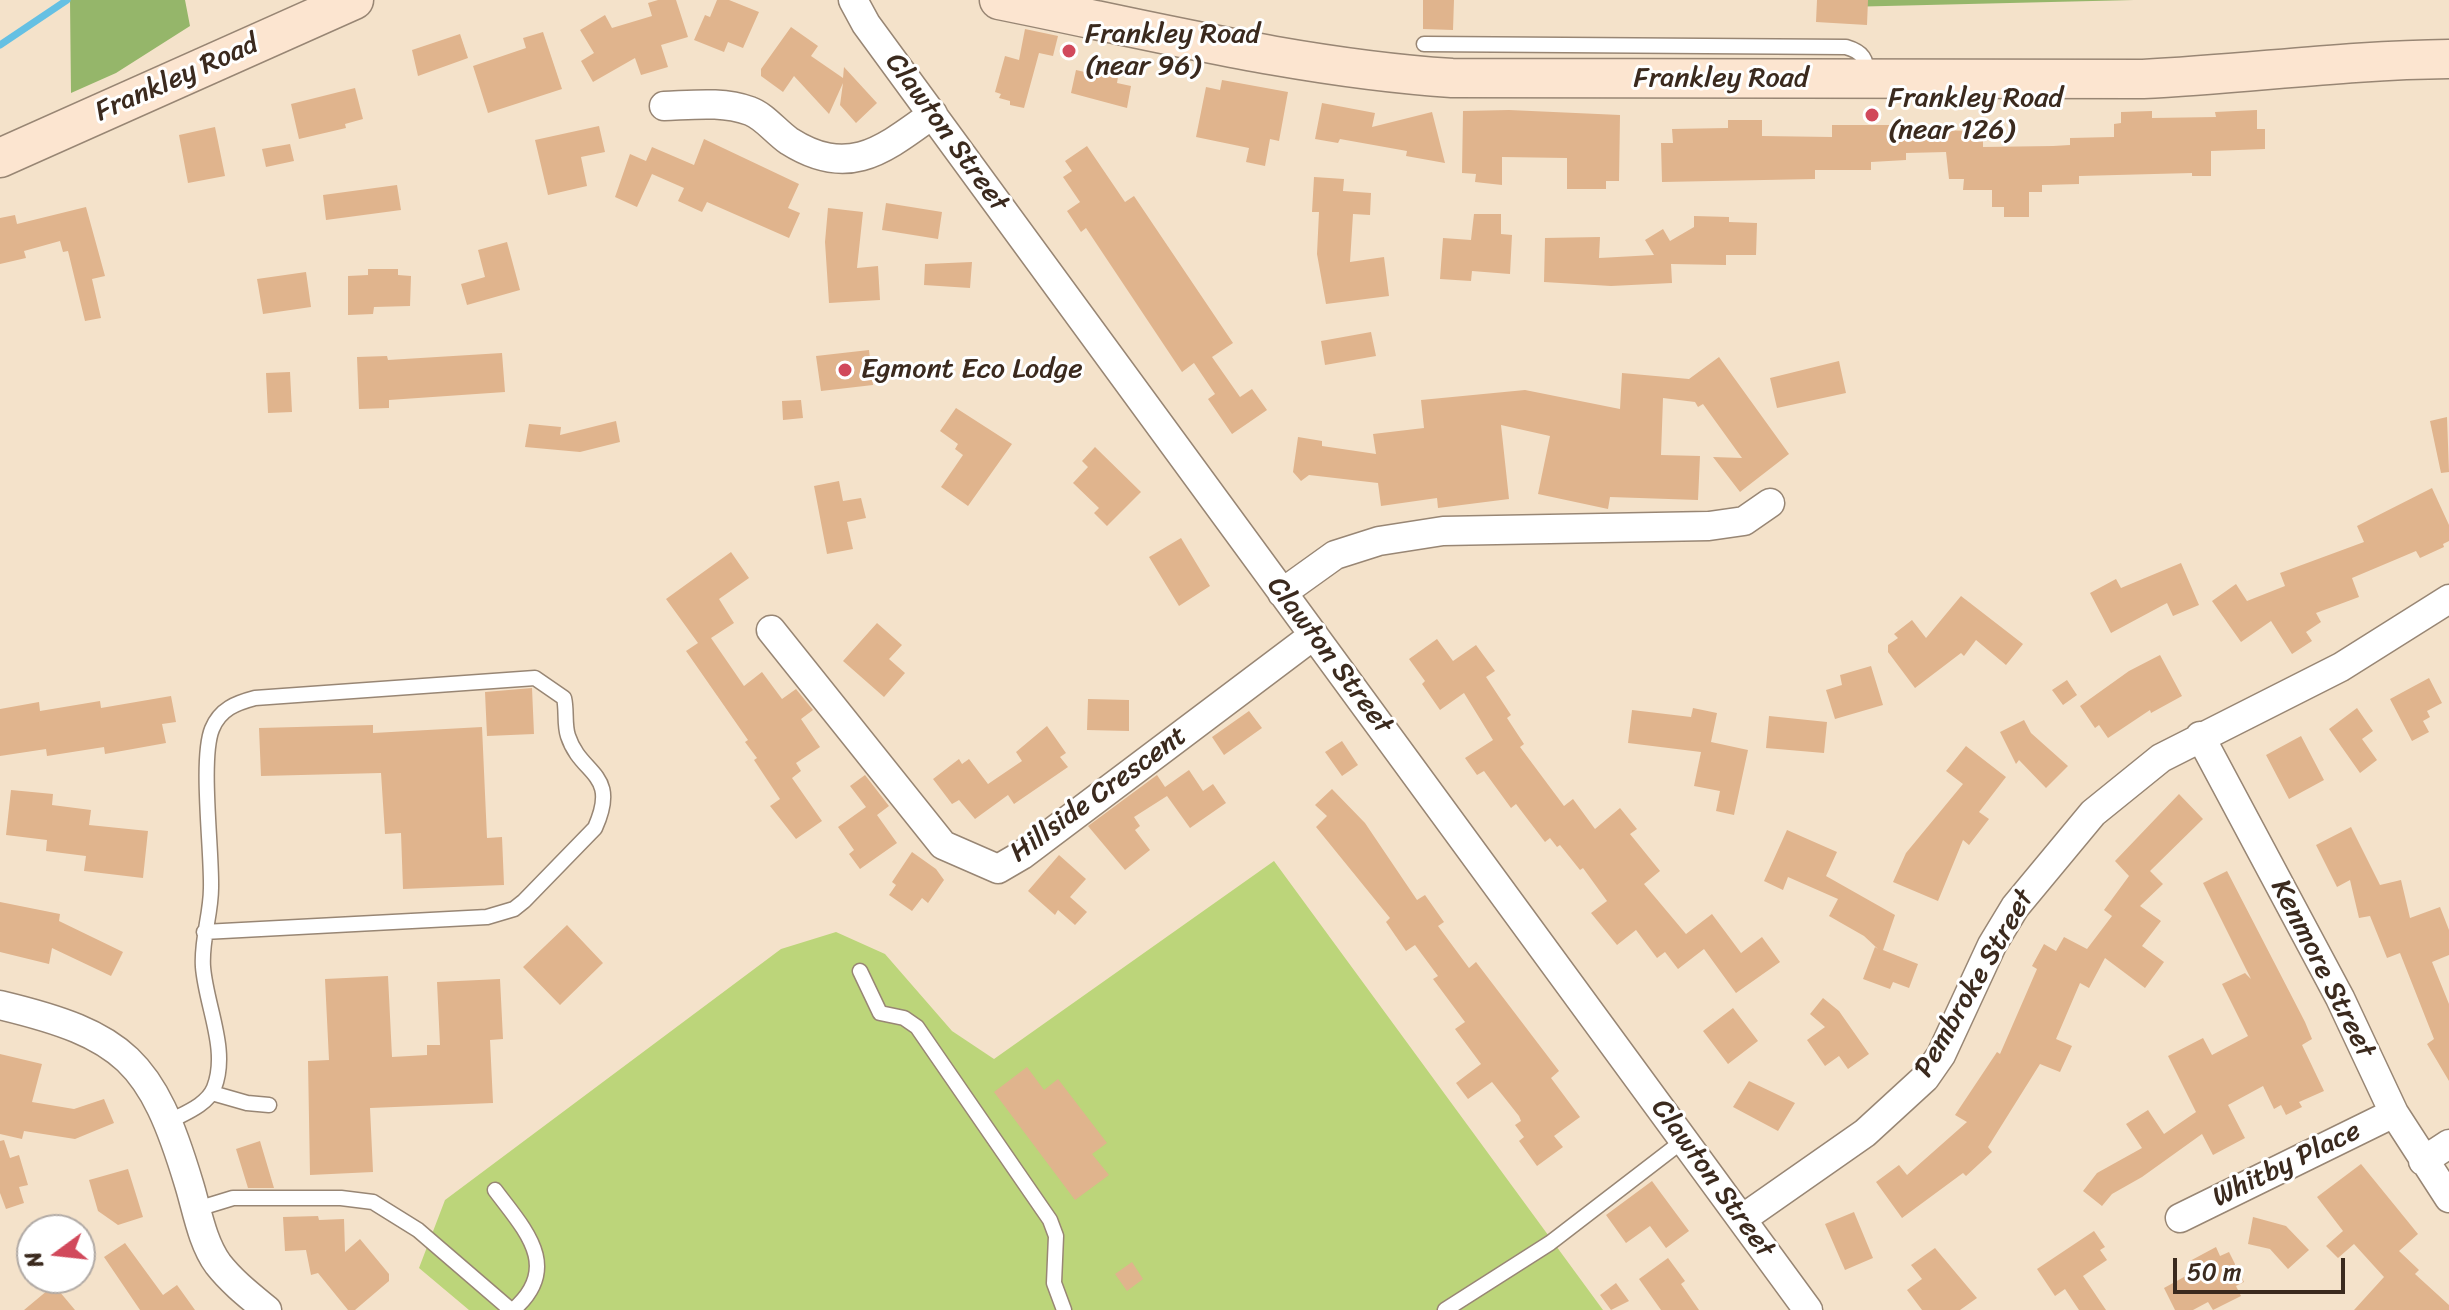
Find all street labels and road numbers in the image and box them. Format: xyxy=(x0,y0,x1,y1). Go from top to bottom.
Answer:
street label: Frankley Road xyxy=(90,28,264,130)
street label: Clawton Street xyxy=(877,47,1015,219)
street label: Frankley Road xyxy=(1634,62,1808,96)
street label: Clawton Street xyxy=(1259,571,1399,741)
street label: Hillside Crescent xyxy=(1004,720,1194,870)
street label: Kenmore Street xyxy=(2263,874,2381,1064)
street label: Pembroke Street xyxy=(1908,884,2042,1084)
street label: Clawton Street xyxy=(1643,1093,1781,1265)
street label: Whitby Place xyxy=(2208,1115,2366,1215)

